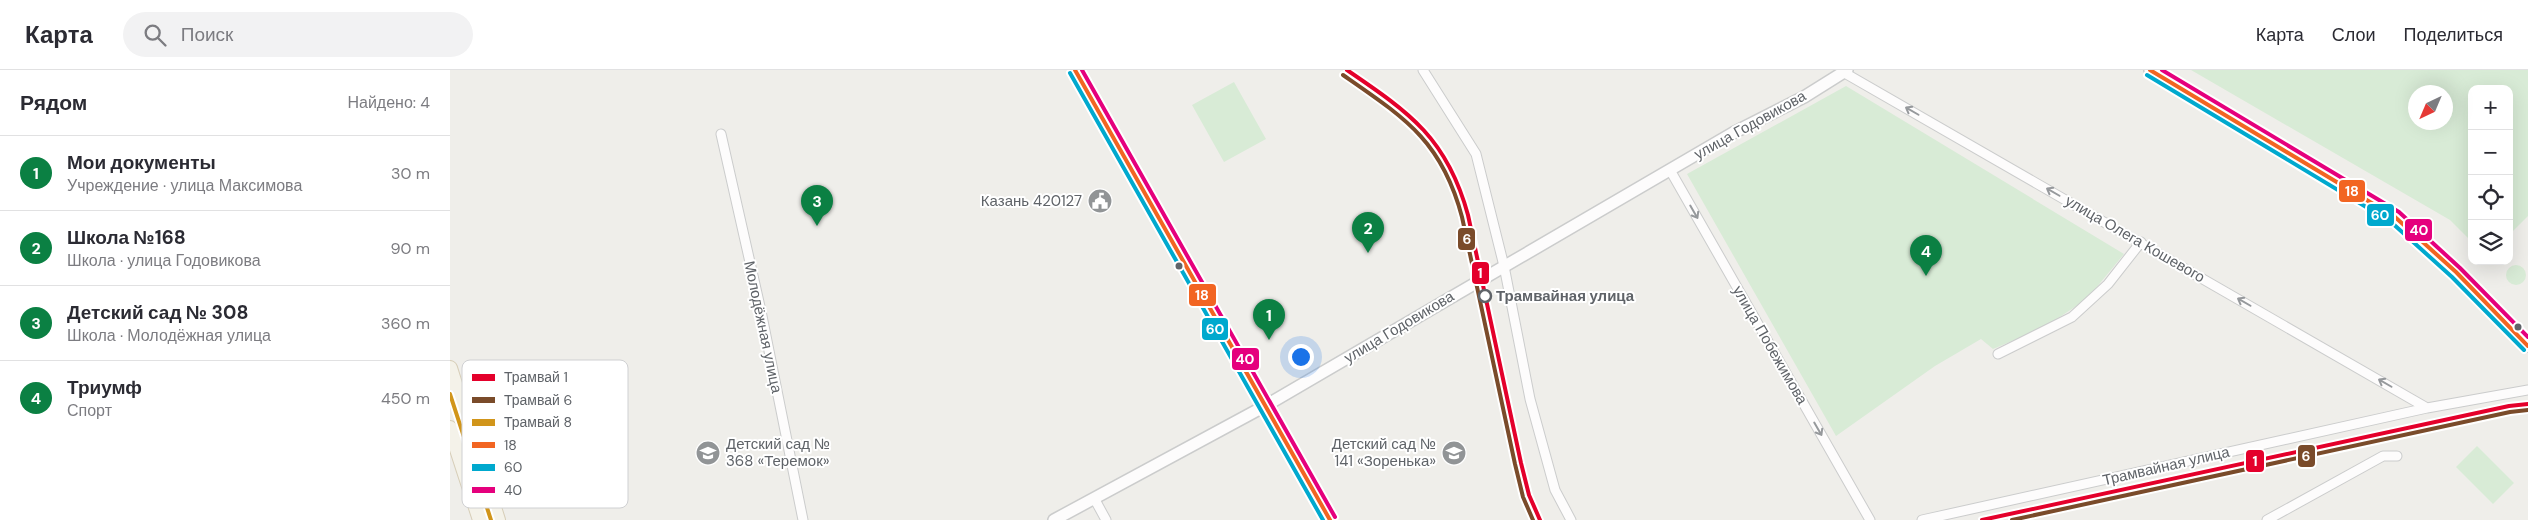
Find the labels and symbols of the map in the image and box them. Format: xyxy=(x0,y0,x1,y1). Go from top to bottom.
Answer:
north arrow xyxy=(2408,85,2453,130)
street label: улица Годовикова xyxy=(1690,86,1810,164)
one-way arrow xyxy=(1905,105,1919,115)
line badge: 18 xyxy=(2338,179,2366,203)
text: 18 xyxy=(2345,182,2359,200)
pin: 3 xyxy=(801,185,833,226)
one-way arrow xyxy=(2046,186,2060,196)
public building icon: Казань 420127 xyxy=(1087,188,1113,214)
place label: Казань 420127 xyxy=(981,191,1082,211)
street label: улица Олега Кошевого xyxy=(2061,191,2209,287)
line badge: 60 xyxy=(2366,203,2395,227)
one-way arrow xyxy=(1690,204,1699,219)
text: 60 xyxy=(2371,206,2390,224)
pin: 2 xyxy=(1352,212,1384,253)
line badge: 40 xyxy=(2404,218,2433,242)
text: 40 xyxy=(2410,221,2429,239)
line badge: 6 xyxy=(1457,227,1476,251)
text: 6 xyxy=(1463,230,1472,248)
pin: 4 xyxy=(1910,235,1942,276)
street label: Молодёжная улица xyxy=(739,259,787,396)
unlabelled marker xyxy=(1174,261,1184,271)
line badge: 1 xyxy=(1471,261,1490,285)
text: 1 xyxy=(1477,264,1483,282)
street label: улица Побежимова xyxy=(1728,282,1813,409)
line badge: 18 xyxy=(1188,283,1217,307)
text: 18 xyxy=(1195,286,1209,304)
street label: улица Годовикова xyxy=(1340,286,1458,368)
place label: Трамвайная улица xyxy=(1496,286,1635,306)
marker: Трамвайная улица xyxy=(1478,289,1492,303)
one-way arrow xyxy=(2236,297,2251,307)
pin: 1 xyxy=(1253,299,1285,340)
line badge: 60 xyxy=(1201,317,1229,341)
text: 60 xyxy=(1206,320,1225,338)
unlabelled marker xyxy=(2513,322,2523,332)
your location xyxy=(1288,344,1314,370)
line badge: 40 xyxy=(1231,347,1260,371)
text: 40 xyxy=(1236,350,1255,368)
legend xyxy=(462,360,628,508)
text: Трамвай 1 xyxy=(504,368,568,386)
one-way arrow xyxy=(2378,378,2392,388)
text: Трамвай 6 xyxy=(504,391,572,409)
text: Трамвай 8 xyxy=(504,413,572,431)
one-way arrow xyxy=(1814,421,1824,435)
place label: Детский сад № 368 «Теремок» xyxy=(726,434,830,471)
place label: Детский сад № 141 «Зоренька» xyxy=(1332,434,1436,471)
text: 18 xyxy=(504,436,517,454)
school or university icon: Детский сад № 368 «Теремок» xyxy=(695,440,721,466)
school or university icon: Детский сад № 141 «Зоренька» xyxy=(1441,440,1467,466)
street label: Трамвайная улица xyxy=(2101,442,2232,490)
line badge: 6 xyxy=(2297,444,2316,468)
text: 6 xyxy=(2302,447,2311,465)
line badge: 1 xyxy=(2245,449,2265,473)
text: 1 xyxy=(2252,452,2258,470)
text: 60 xyxy=(504,458,522,476)
text: 40 xyxy=(504,481,522,499)

